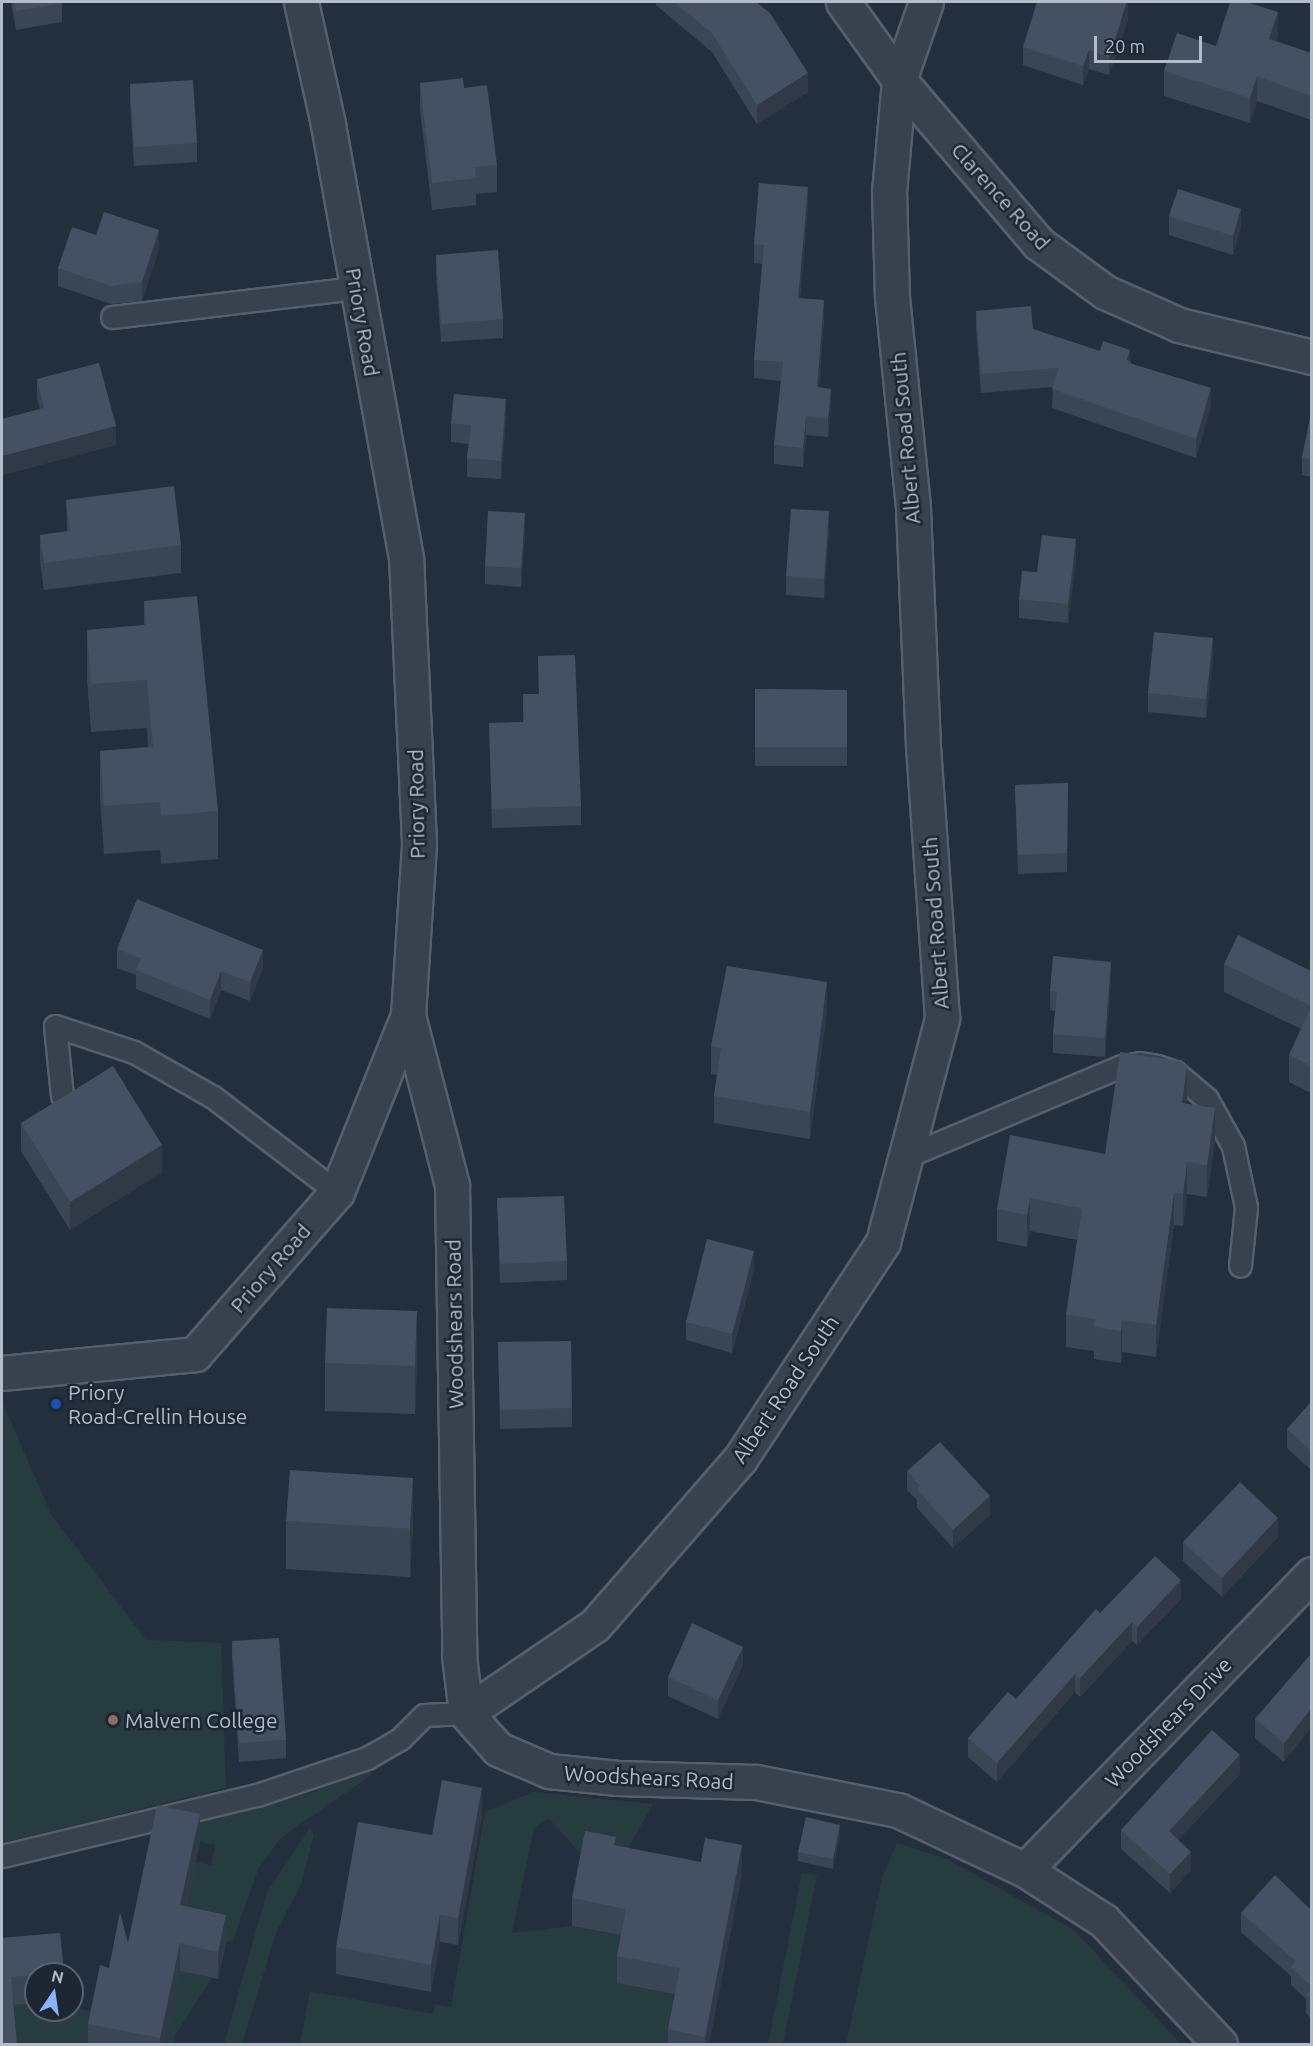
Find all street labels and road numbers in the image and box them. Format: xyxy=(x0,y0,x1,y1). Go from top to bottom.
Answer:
street label: Clarence Road xyxy=(946,137,1056,255)
street label: Priory Road xyxy=(341,266,385,378)
street label: Albert Road South xyxy=(885,351,925,525)
street label: Priory Road xyxy=(402,749,430,859)
street label: Albert Road South xyxy=(916,836,954,1010)
street label: Priory Road xyxy=(225,1218,315,1318)
street label: Woodshears Road xyxy=(440,1239,468,1409)
street label: Albert Road South xyxy=(726,1310,844,1468)
street label: Woodshears Drive xyxy=(1100,1652,1236,1792)
street label: Woodshears Road xyxy=(564,1760,734,1794)

